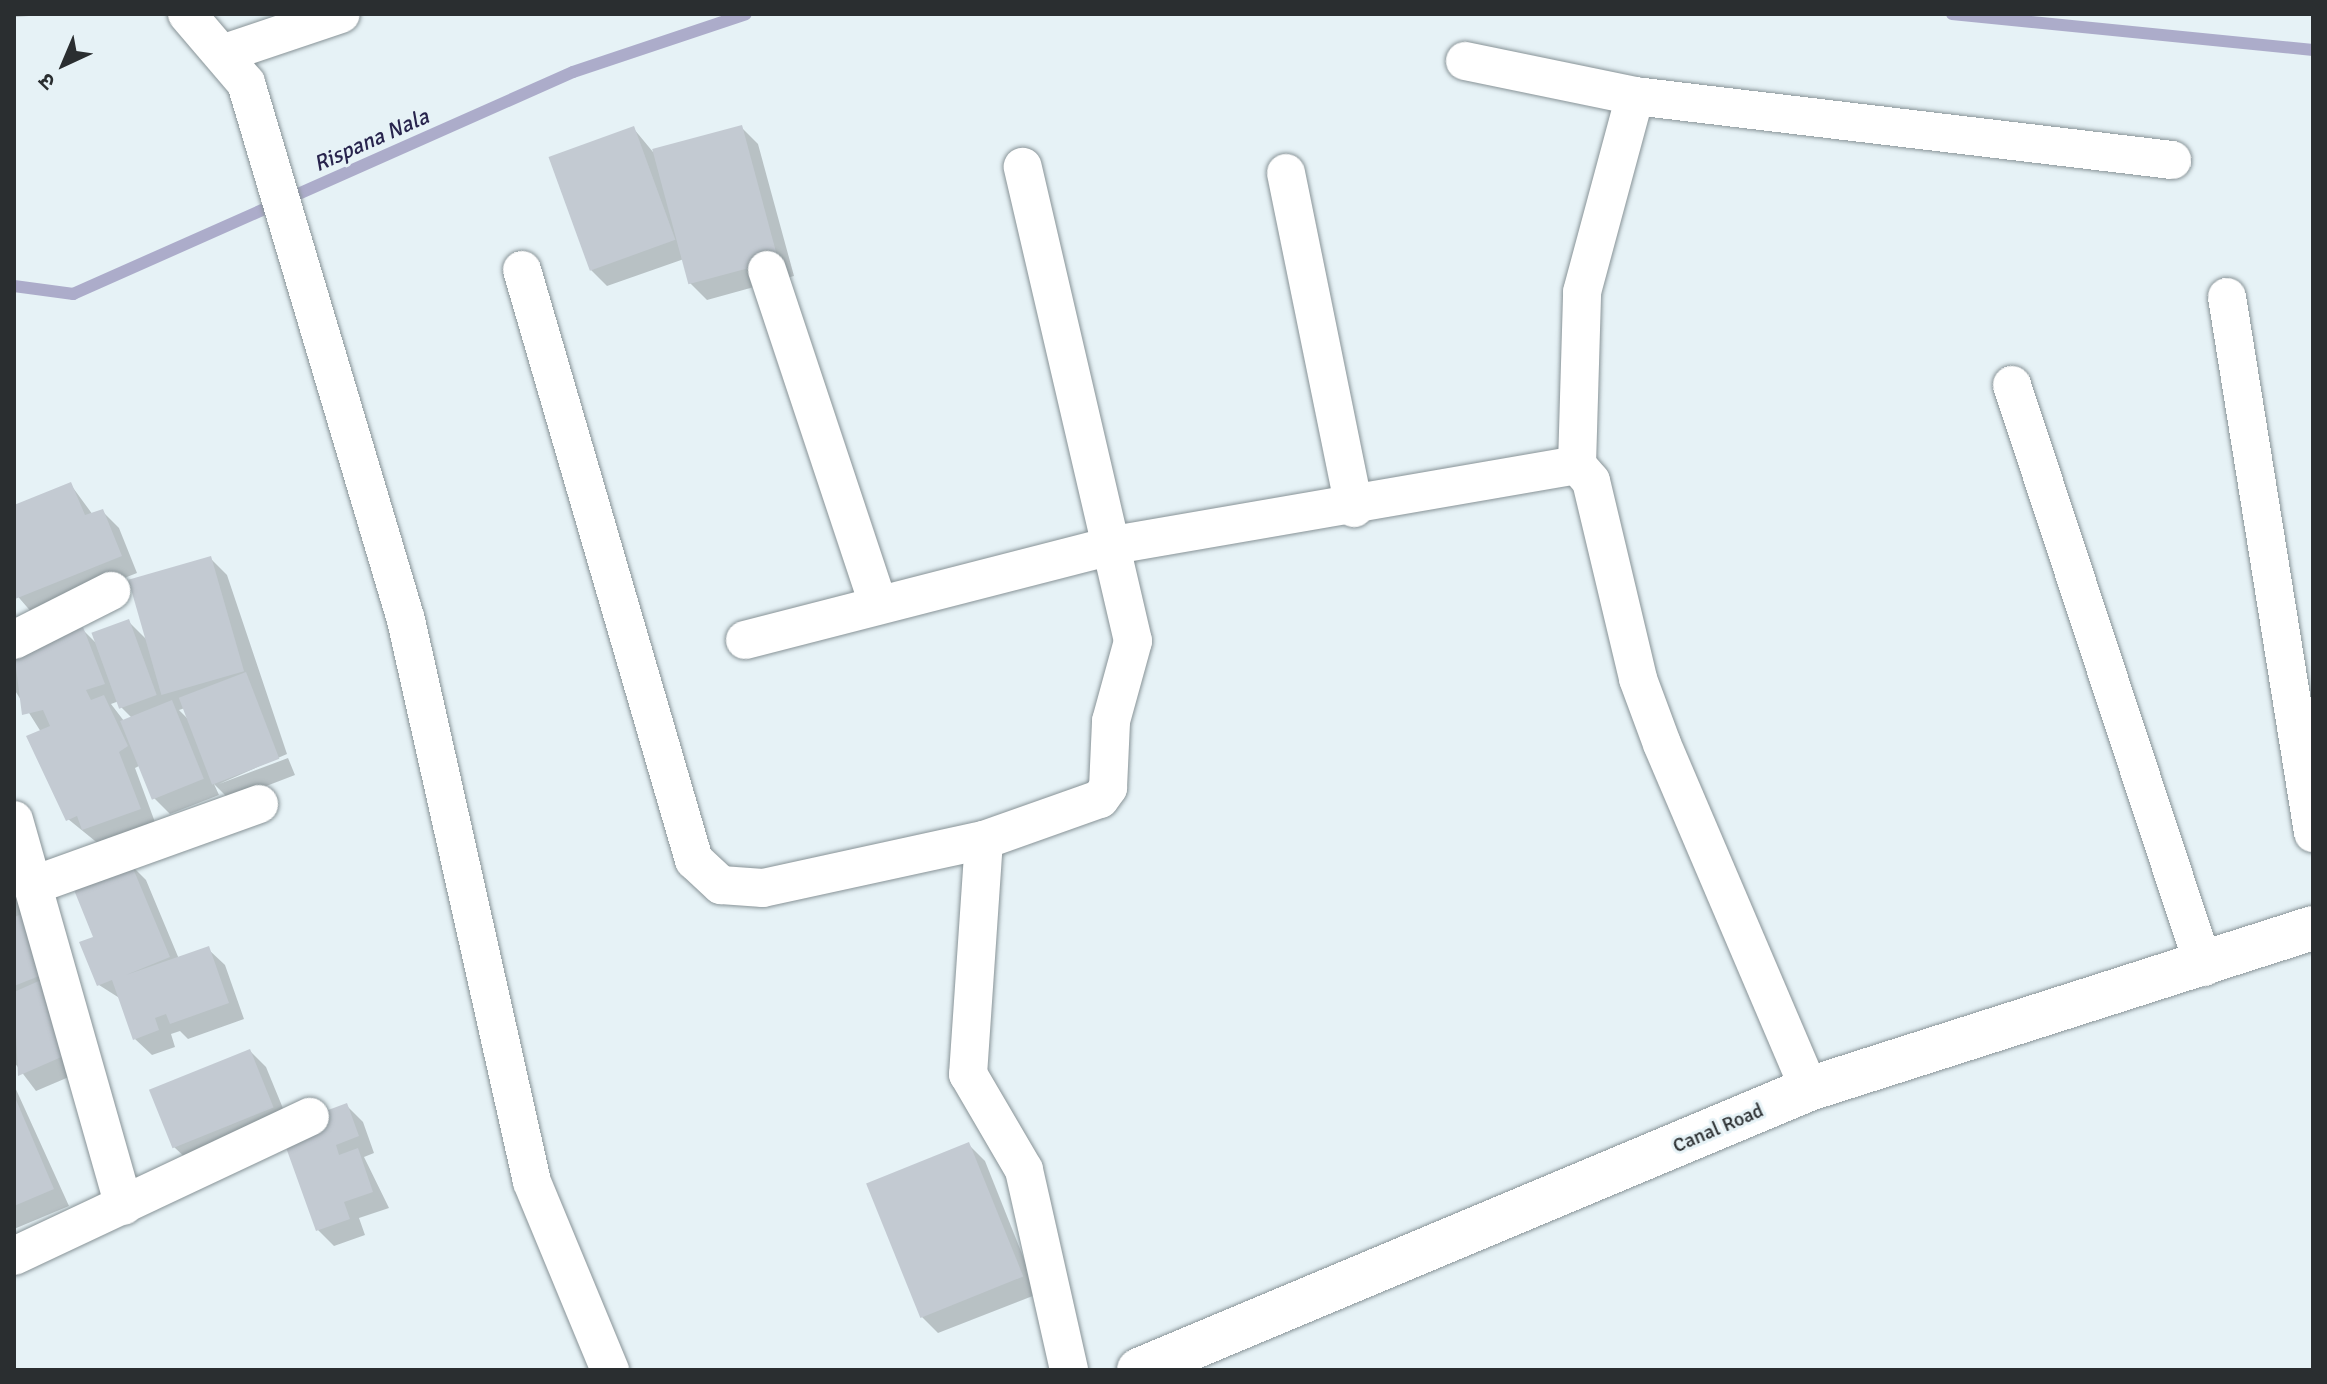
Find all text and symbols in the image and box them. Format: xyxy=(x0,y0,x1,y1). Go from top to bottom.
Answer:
north arrow xyxy=(24,24,104,104)
text: उ xyxy=(33,67,61,96)
water label: Rispana Nala xyxy=(309,103,433,177)
street label: Canal Road xyxy=(1669,1098,1767,1158)

